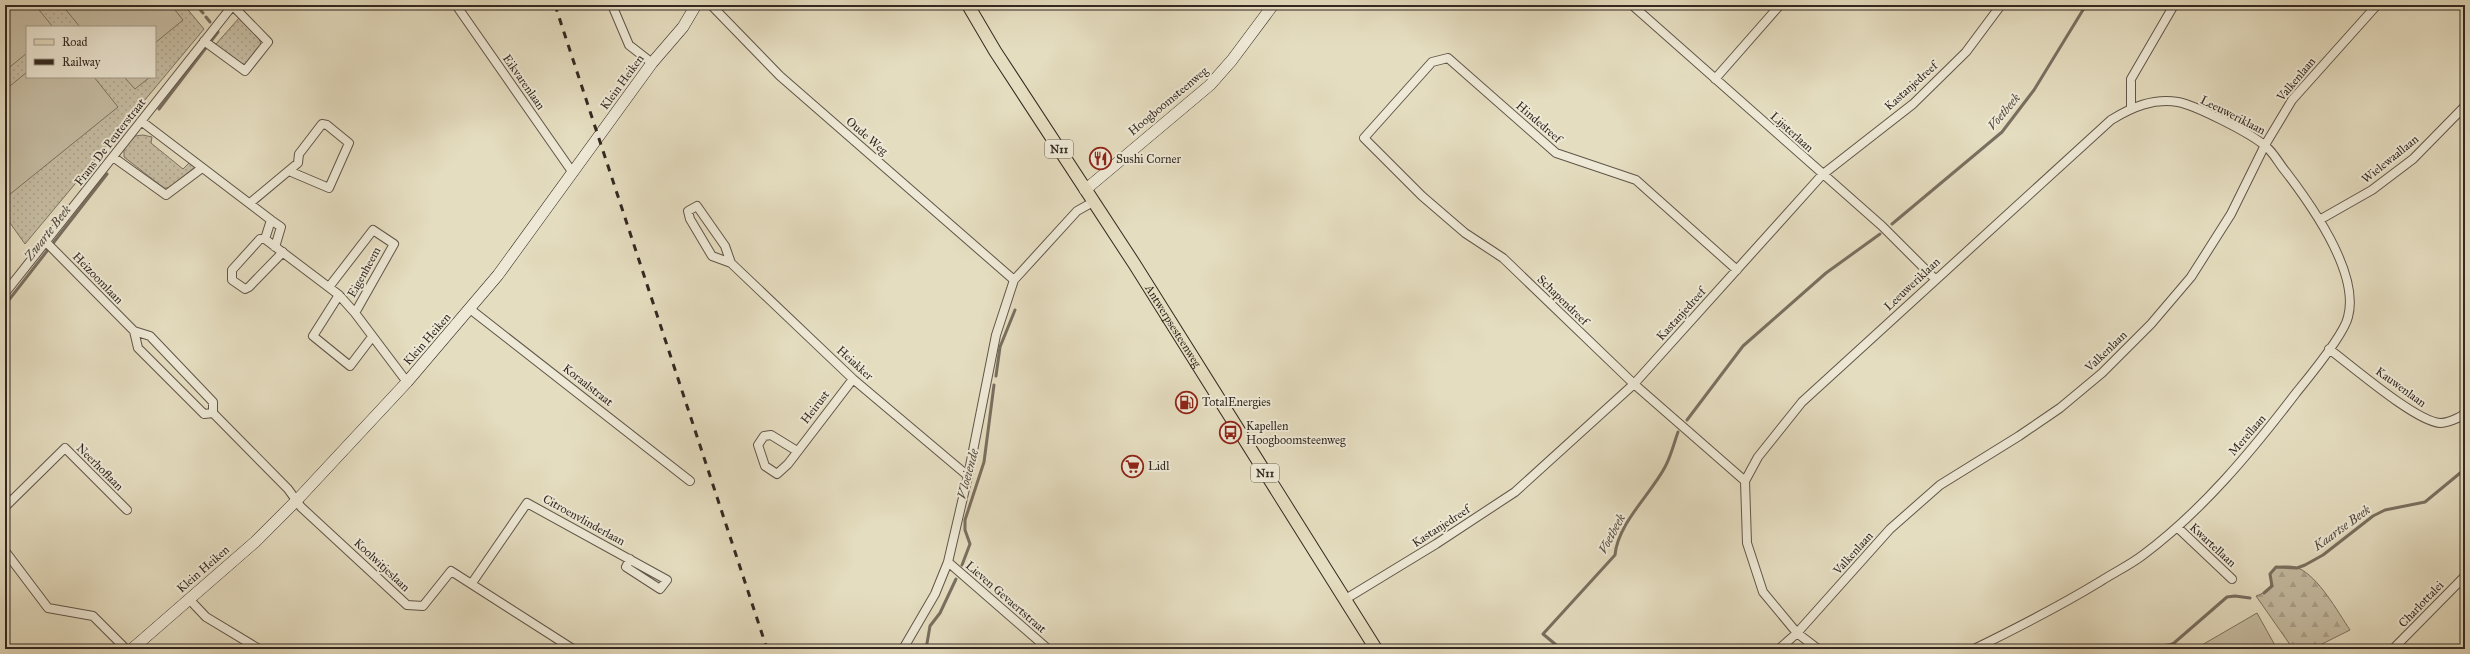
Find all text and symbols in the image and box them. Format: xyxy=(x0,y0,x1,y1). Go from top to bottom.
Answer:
legend xyxy=(26,26,156,78)
text: Road xyxy=(62,35,88,49)
street label: Klein Heiken xyxy=(597,51,647,112)
street label: Eikvarenlaan xyxy=(500,52,548,113)
street label: Valkenlaan xyxy=(2273,54,2319,104)
text: Railway xyxy=(62,55,101,69)
street label: Kastanjedreef xyxy=(1882,57,1942,113)
street label: Hoogboomsteenweg xyxy=(1125,63,1212,139)
water label: Voetbeek xyxy=(1984,90,2024,134)
street label: Leeuweriklaan xyxy=(2198,93,2268,138)
street label: Frans De Peuterstraat xyxy=(72,95,149,188)
street label: Hindedreef xyxy=(1513,98,1566,147)
street label: Lijsterlaan xyxy=(1768,109,1817,155)
street label: Oude Weg xyxy=(843,114,891,159)
street label: Wielewaallaan xyxy=(2359,132,2422,186)
road number: N11 xyxy=(1045,140,1073,158)
restaurant icon: Sushi Corner xyxy=(1087,146,1113,172)
place label: Sushi Corner xyxy=(1116,152,1181,166)
water label: Zwarte Beek xyxy=(21,202,75,265)
street label: Eigenheem xyxy=(344,244,384,300)
street label: Heizoomlaan xyxy=(70,249,126,307)
street label: Leeuweriklaan xyxy=(1881,254,1943,313)
street label: Schapendreef xyxy=(1535,272,1593,329)
street label: Antwerpsesteenweg xyxy=(1142,281,1205,371)
street label: Kastanjedreef xyxy=(1654,283,1710,343)
street label: Klein Heiken xyxy=(401,310,454,368)
street label: Valkenlaan xyxy=(2082,327,2130,375)
street label: Heiakker xyxy=(834,343,876,383)
street label: Koraalstraat xyxy=(560,361,616,409)
street label: Kauwenlaan xyxy=(2373,364,2429,410)
street label: Heirust xyxy=(798,387,833,426)
fuel station icon: TotalEnergies xyxy=(1174,389,1200,415)
place label: TotalEnergies xyxy=(1202,395,1271,410)
street label: Merellaan xyxy=(2225,411,2269,458)
place label: Kapellen Hoogboomsteenweg xyxy=(1246,419,1346,448)
bus stop icon: Kapellen Hoogboomsteenweg xyxy=(1218,420,1244,446)
street label: Neerhoflaan xyxy=(74,441,127,494)
water label: Vloeiende xyxy=(954,446,983,501)
supermarket icon: Lidl xyxy=(1120,453,1146,479)
place label: Lidl xyxy=(1148,459,1170,473)
road number: N11 xyxy=(1251,464,1279,482)
street label: Citroenvlinderlaan xyxy=(541,492,628,549)
street label: Kastanjedreef xyxy=(1409,501,1474,550)
water label: Kaartse Beek xyxy=(2309,502,2374,555)
water label: Voetbeek xyxy=(1595,511,1629,557)
street label: Kwartellaan xyxy=(2187,520,2239,570)
street label: Valkenlaan xyxy=(1830,528,1876,578)
street label: Koolwitjeslaan xyxy=(351,536,413,595)
street label: Klein Heiken xyxy=(174,542,232,595)
street label: Lieven Gevaertstraat xyxy=(963,558,1050,636)
street label: Charlottalei xyxy=(2396,578,2447,630)

